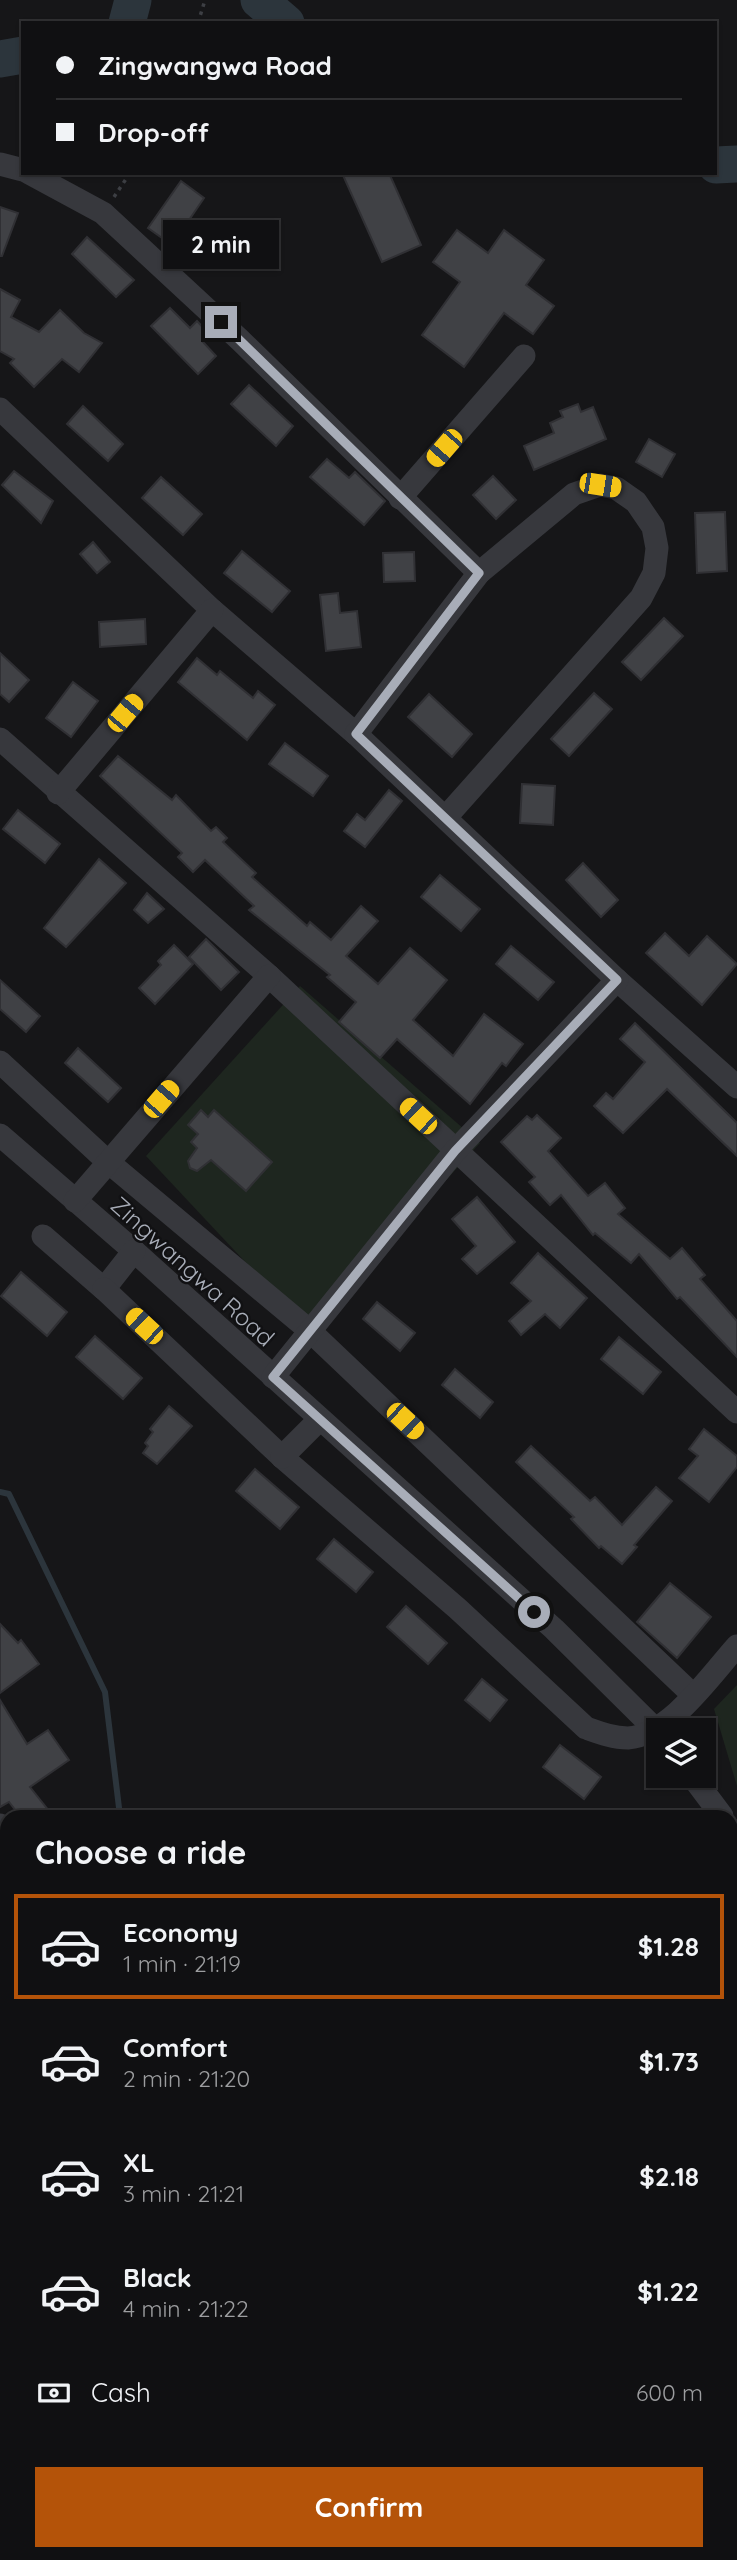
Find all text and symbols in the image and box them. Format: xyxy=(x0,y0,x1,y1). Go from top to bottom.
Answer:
text: Zingwangwa Road xyxy=(98,49,332,82)
text: Drop-off xyxy=(98,116,209,149)
callout: 2 min xyxy=(163,220,279,270)
text: 2 min xyxy=(191,230,251,259)
route end xyxy=(205,306,237,338)
car xyxy=(423,425,466,471)
car xyxy=(578,471,623,499)
car xyxy=(104,690,147,736)
car xyxy=(140,1076,183,1122)
car xyxy=(396,1094,441,1138)
street label: Zingwangwa Road xyxy=(105,1190,281,1352)
car xyxy=(122,1304,167,1348)
car xyxy=(383,1399,428,1443)
route start xyxy=(518,1596,550,1628)
map controls xyxy=(646,1718,716,1788)
button: layers xyxy=(646,1718,716,1788)
text: Choose a ride xyxy=(35,1832,247,1872)
icon: car xyxy=(39,1915,102,1978)
text: Economy xyxy=(123,1916,238,1949)
text: $1.28 xyxy=(638,1930,699,1963)
text: 1 min · 21:19 xyxy=(123,1949,241,1978)
icon: car xyxy=(39,2030,102,2093)
text: Comfort xyxy=(123,2031,228,2064)
text: $1.73 xyxy=(639,2045,699,2078)
text: 2 min · 21:20 xyxy=(123,2064,250,2093)
icon: car xyxy=(39,2145,102,2208)
text: XL xyxy=(123,2146,155,2179)
text: $2.18 xyxy=(639,2160,699,2193)
text: 3 min · 21:21 xyxy=(123,2179,244,2208)
icon: car xyxy=(39,2260,102,2323)
text: Black xyxy=(123,2261,192,2294)
text: $1.22 xyxy=(637,2275,699,2308)
text: 4 min · 21:22 xyxy=(123,2294,249,2323)
icon: cash xyxy=(35,2374,73,2412)
text: Cash xyxy=(91,2376,151,2409)
text: 600 m xyxy=(636,2378,703,2407)
button: Confirm xyxy=(35,2467,703,2547)

